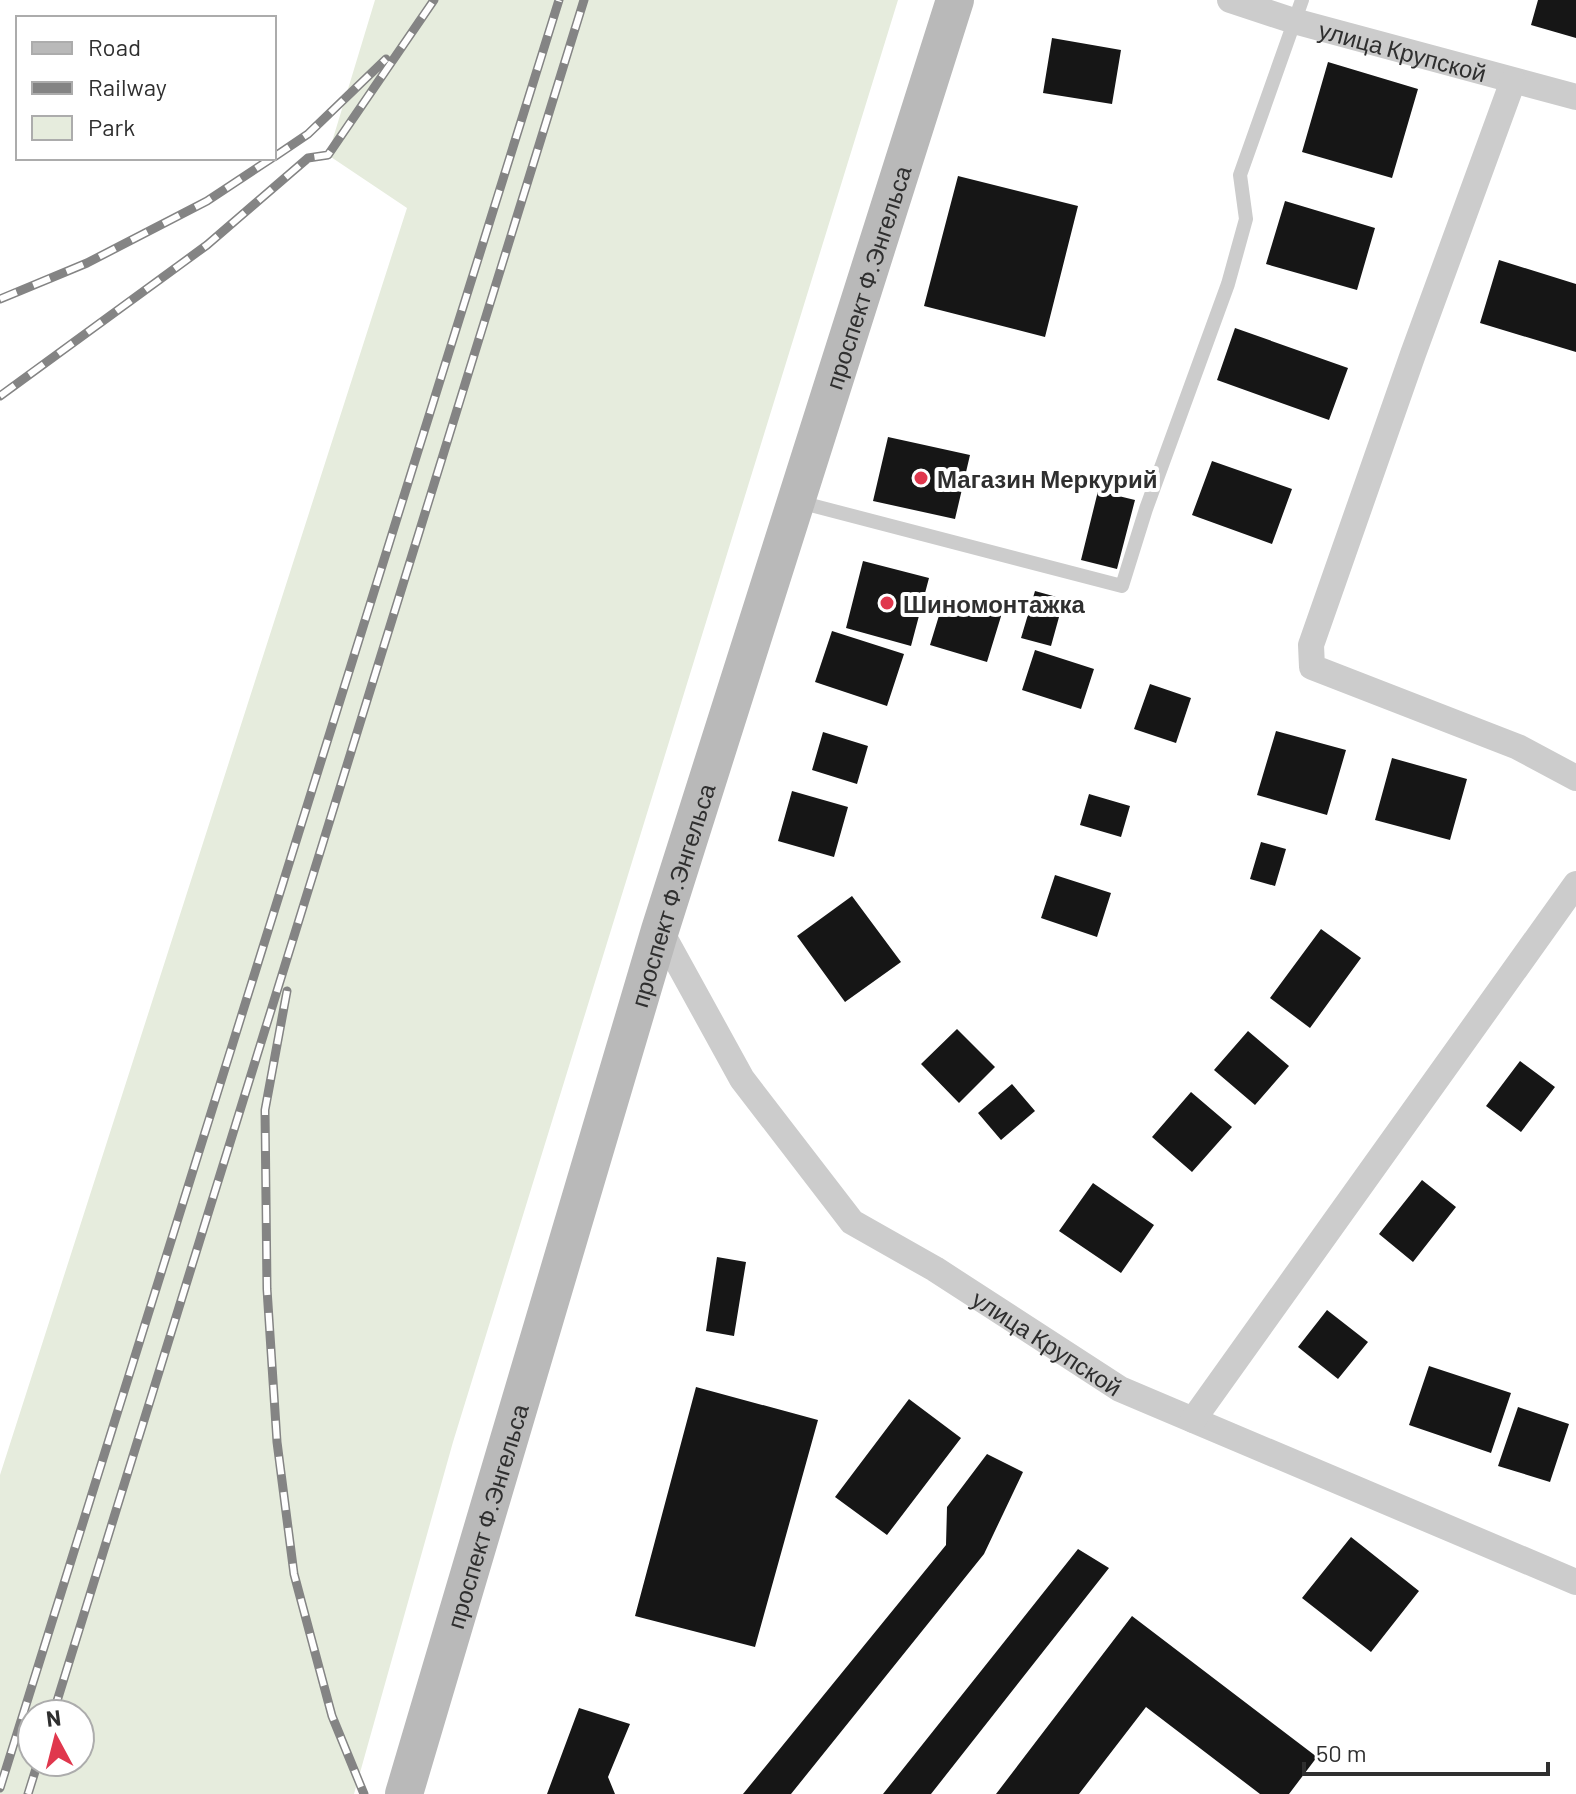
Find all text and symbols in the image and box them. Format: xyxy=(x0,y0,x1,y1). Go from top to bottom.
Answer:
street label: улица Крупской xyxy=(1316,14,1490,87)
legend xyxy=(16,16,276,160)
text: Road xyxy=(88,32,141,61)
text: Railway xyxy=(88,72,167,101)
text: Park xyxy=(88,112,135,141)
street label: проспект Ф.Энгельса xyxy=(818,161,916,393)
place label: Магазин Меркурий xyxy=(937,464,1157,493)
marker: Магазин Меркурий xyxy=(912,469,930,487)
place label: Шиномонтажка xyxy=(903,589,1085,618)
marker: Шиномонтажка xyxy=(878,594,896,612)
street label: проспект Ф.Энгельса xyxy=(624,779,720,1010)
street label: улица Крупской xyxy=(967,1283,1128,1401)
street label: проспект Ф.Энгельса xyxy=(439,1400,534,1632)
north arrow xyxy=(16,1698,96,1778)
text: N xyxy=(45,1703,62,1731)
scale bar xyxy=(1304,1726,1548,1776)
text: 50 m xyxy=(1316,1738,1367,1767)

